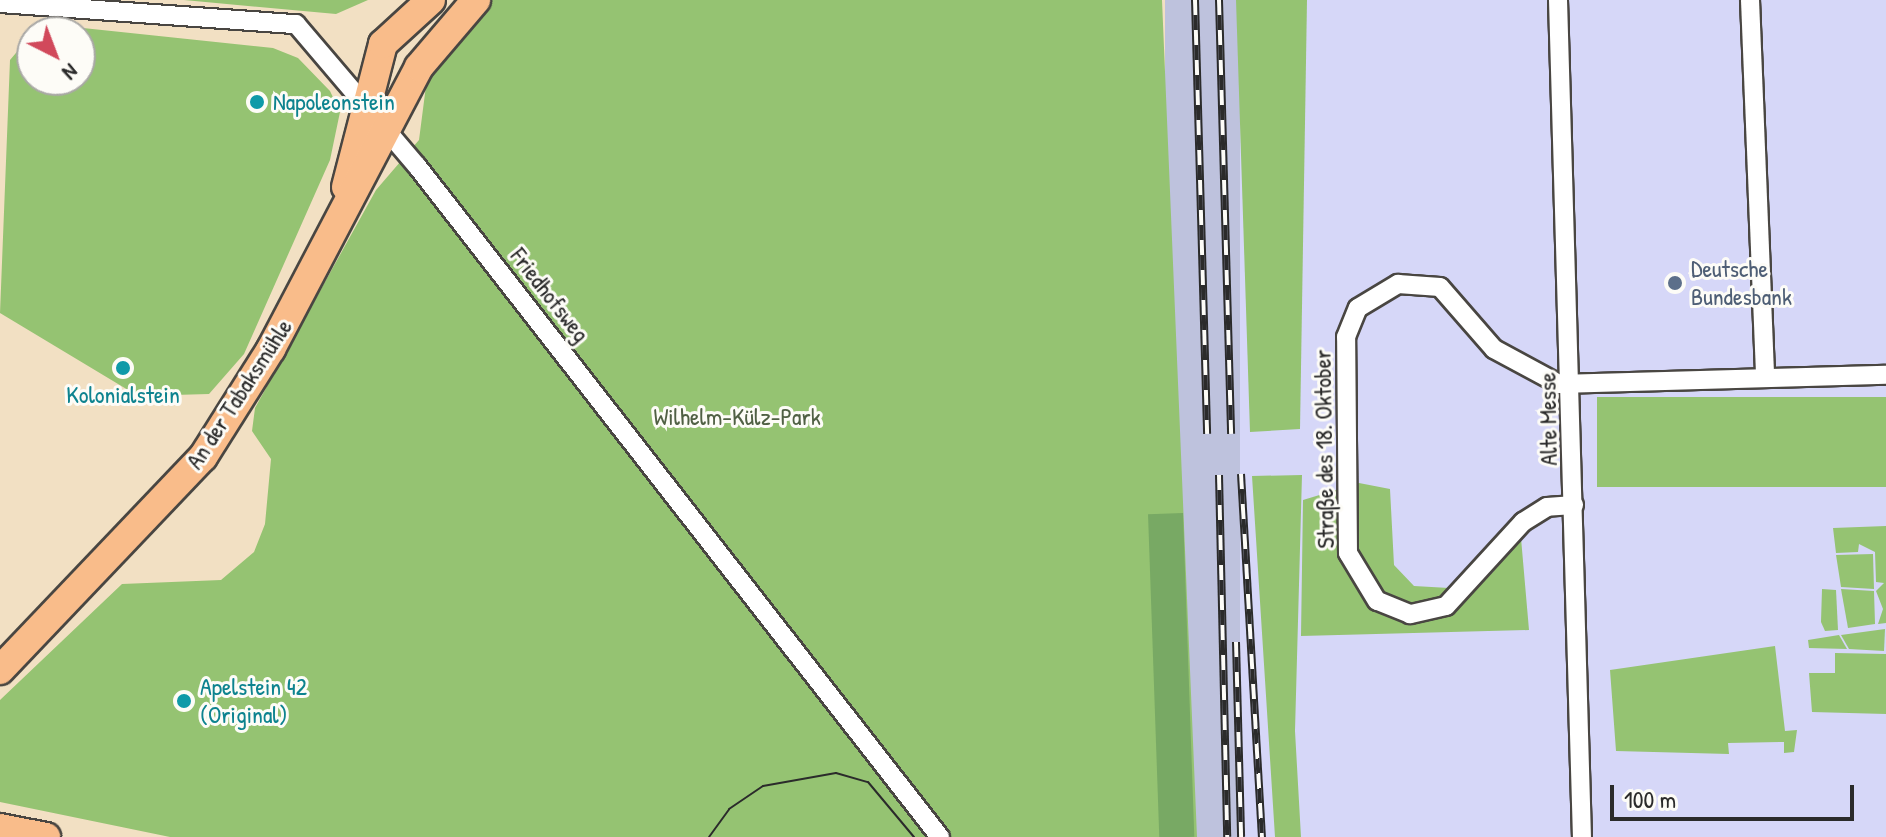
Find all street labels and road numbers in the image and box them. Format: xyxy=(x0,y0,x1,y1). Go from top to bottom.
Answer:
street label: Friedhofsweg xyxy=(504,242,596,348)
street label: An der Tabaksmühle xyxy=(180,314,298,474)
street label: Straße des 18. Oktober xyxy=(1308,349,1340,549)
street label: Alte Messe xyxy=(1533,372,1563,466)

